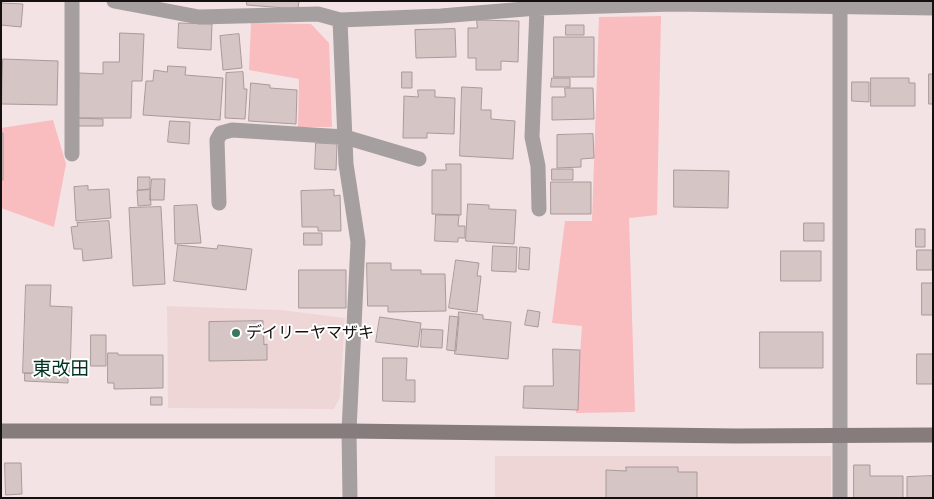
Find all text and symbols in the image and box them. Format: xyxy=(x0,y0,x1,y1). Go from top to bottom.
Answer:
place label: デイリーヤマザキ xyxy=(246,323,374,343)
marker: デイリーヤマザキ xyxy=(230,327,242,339)
district label: 東改田 xyxy=(33,358,89,380)

